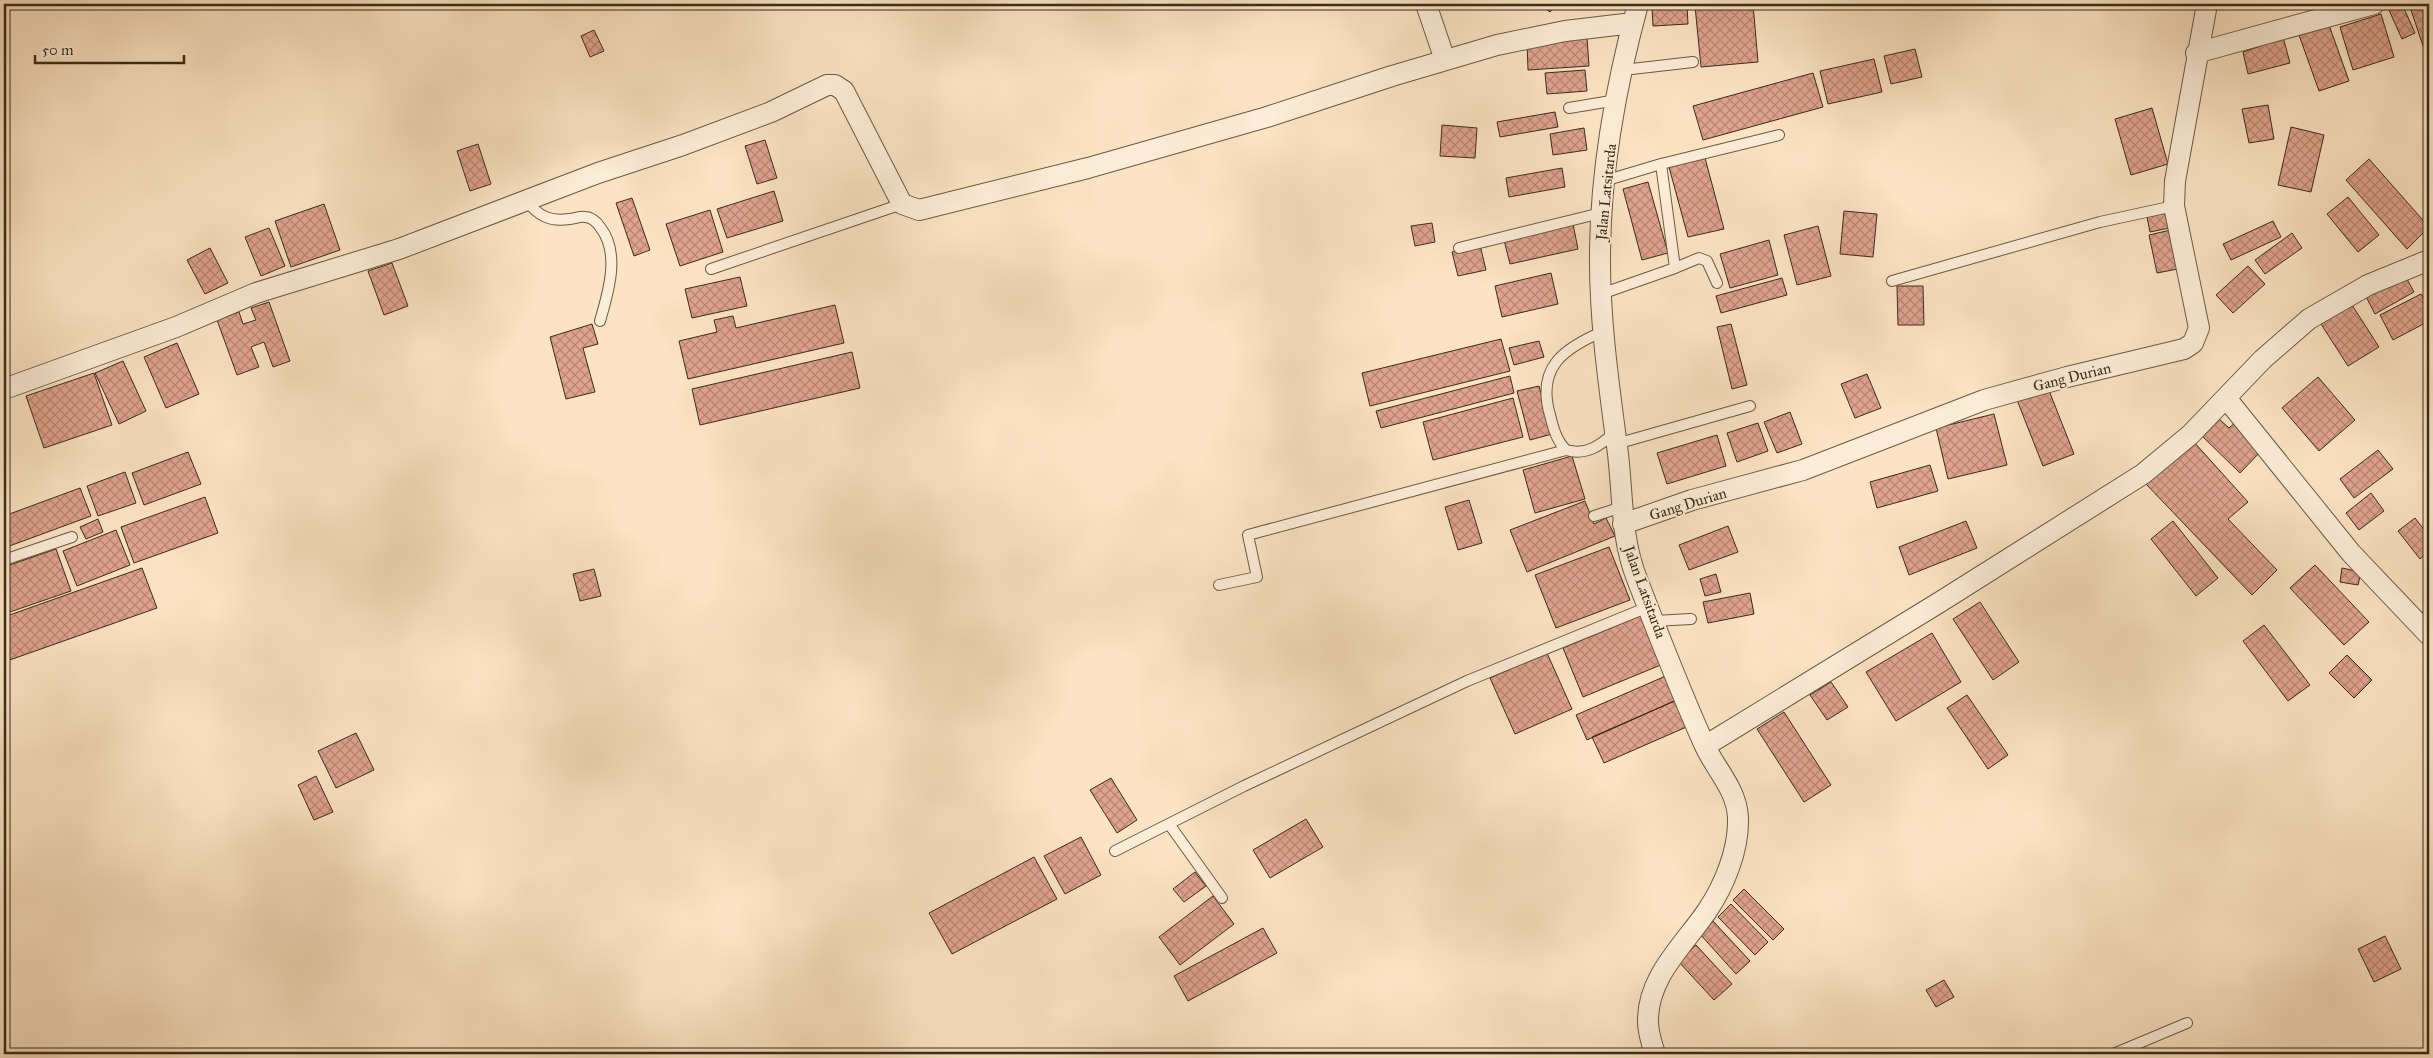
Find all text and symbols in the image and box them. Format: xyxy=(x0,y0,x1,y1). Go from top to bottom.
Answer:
scale bar xyxy=(35,32,184,64)
text: 50 m xyxy=(42,41,74,59)
street label: Jalan Latsitarda xyxy=(1592,142,1621,243)
street label: Gang Durian xyxy=(2031,359,2113,395)
street label: Gang Durian xyxy=(1647,484,1729,524)
street label: Jalan Latsitarda xyxy=(1618,541,1670,642)

